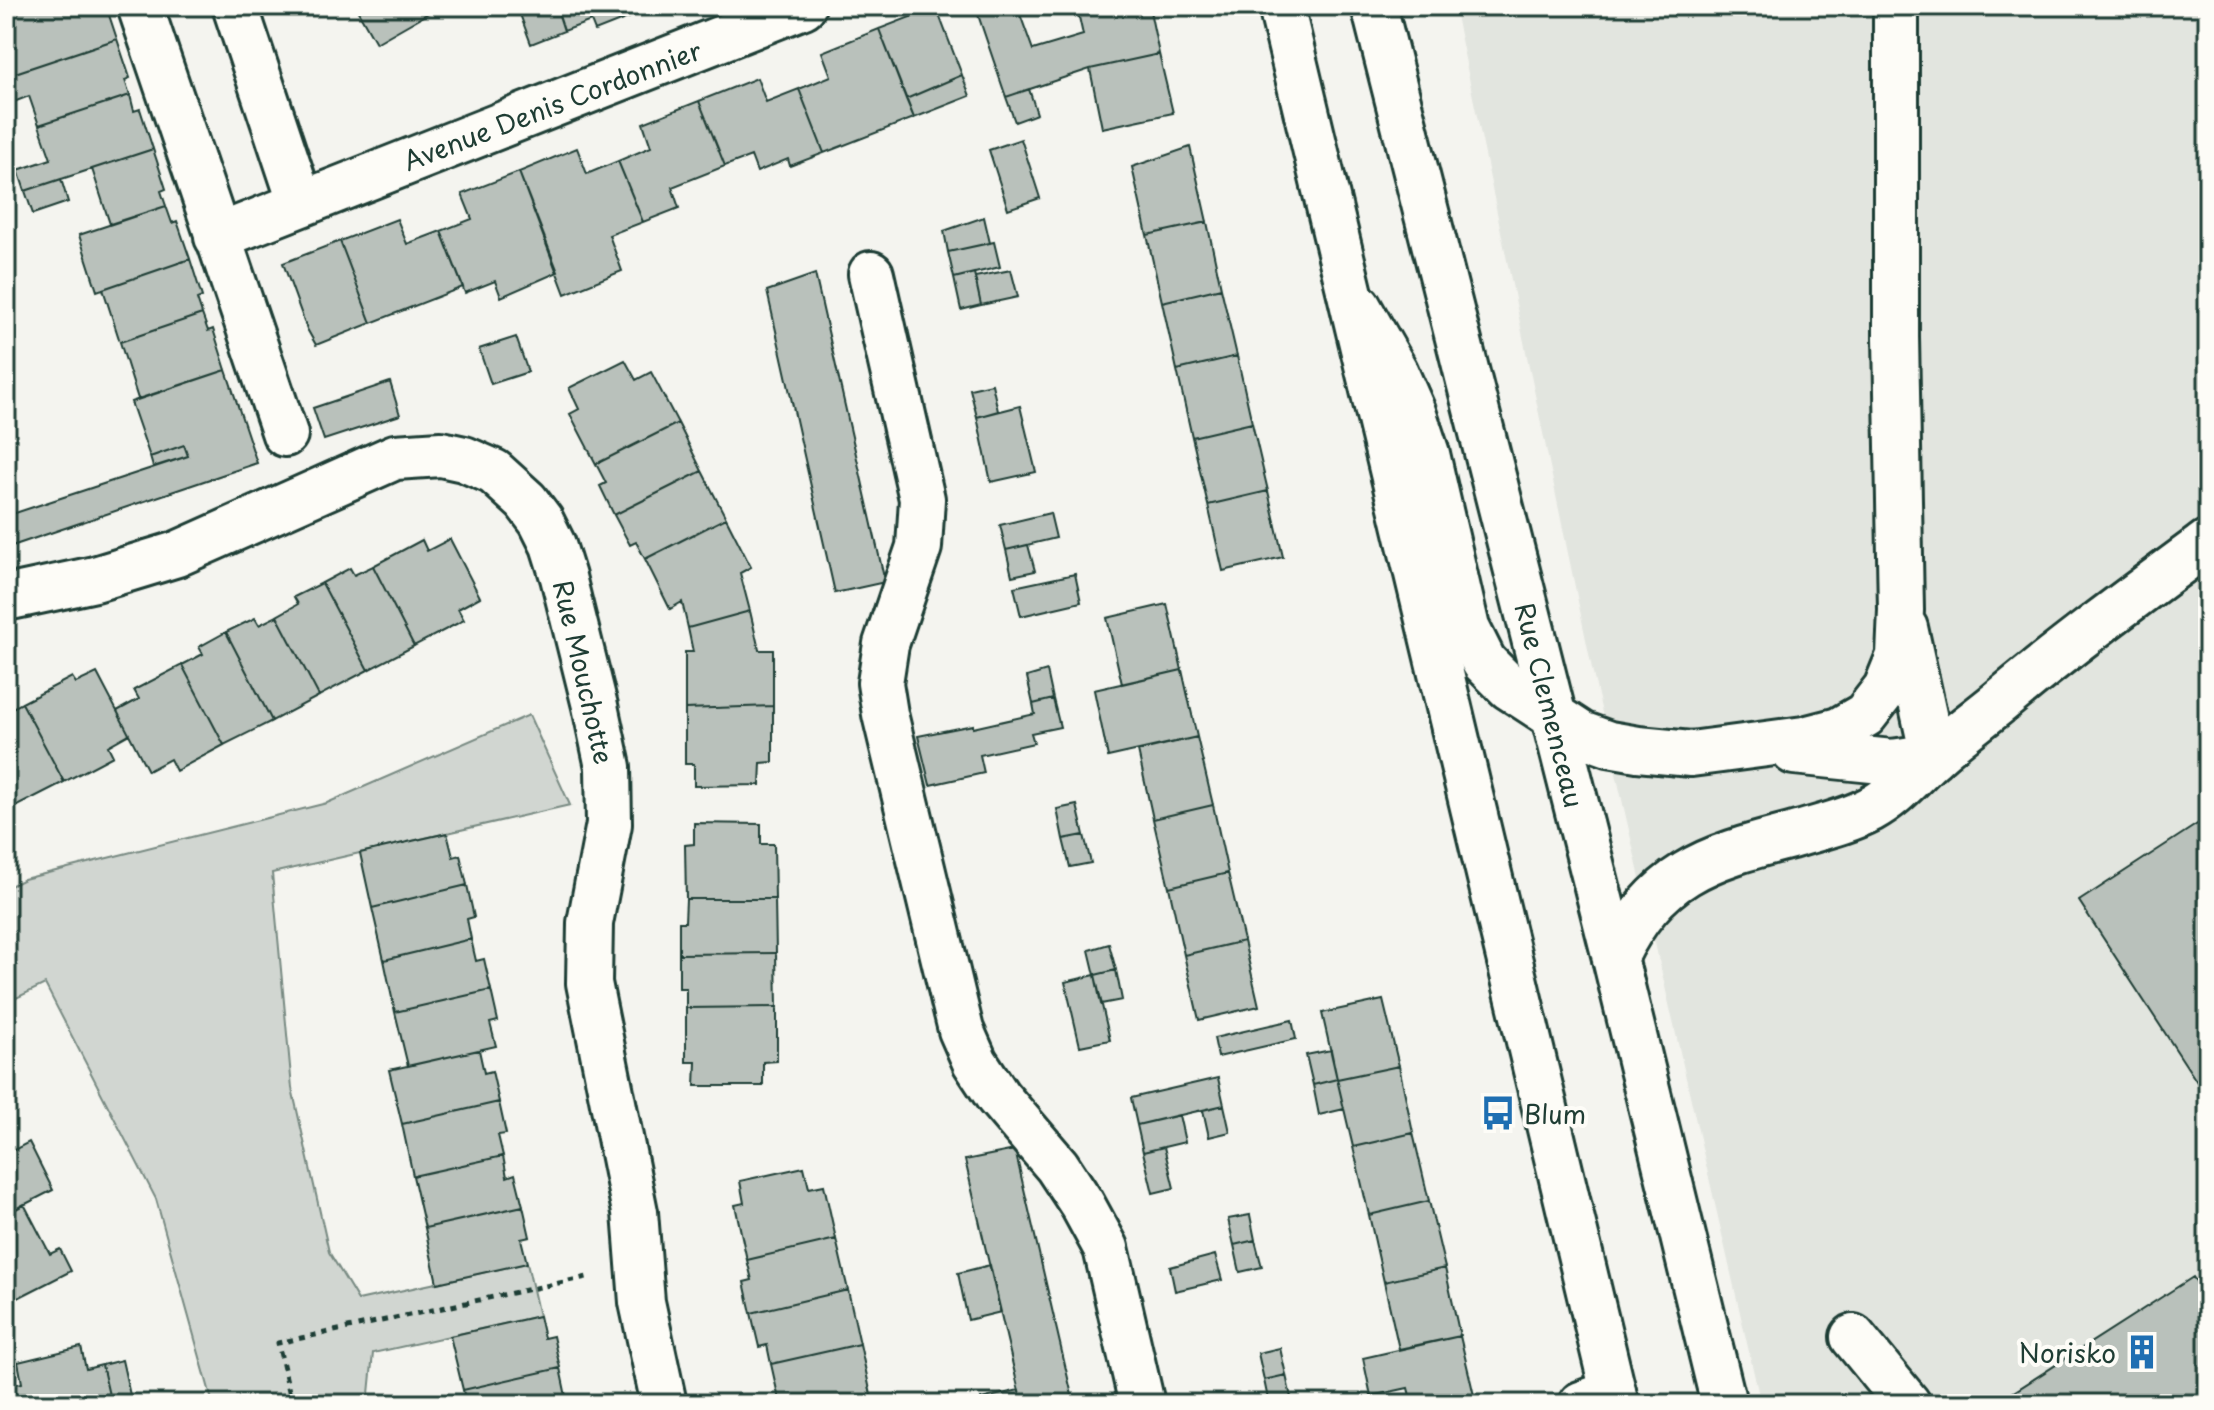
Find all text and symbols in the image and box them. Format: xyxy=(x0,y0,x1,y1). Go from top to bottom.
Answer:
street label: Avenue Denis Cordonnier xyxy=(397,30,707,180)
street label: Rue Mouchotte xyxy=(544,576,624,768)
street label: Rue Clemenceau xyxy=(1506,599,1594,811)
bus stop icon: Blum xyxy=(1479,1094,1517,1132)
place label: Blum xyxy=(1524,1094,1586,1133)
place label: Norisko xyxy=(2019,1333,2116,1372)
building icon: Norisko xyxy=(2123,1333,2161,1371)

